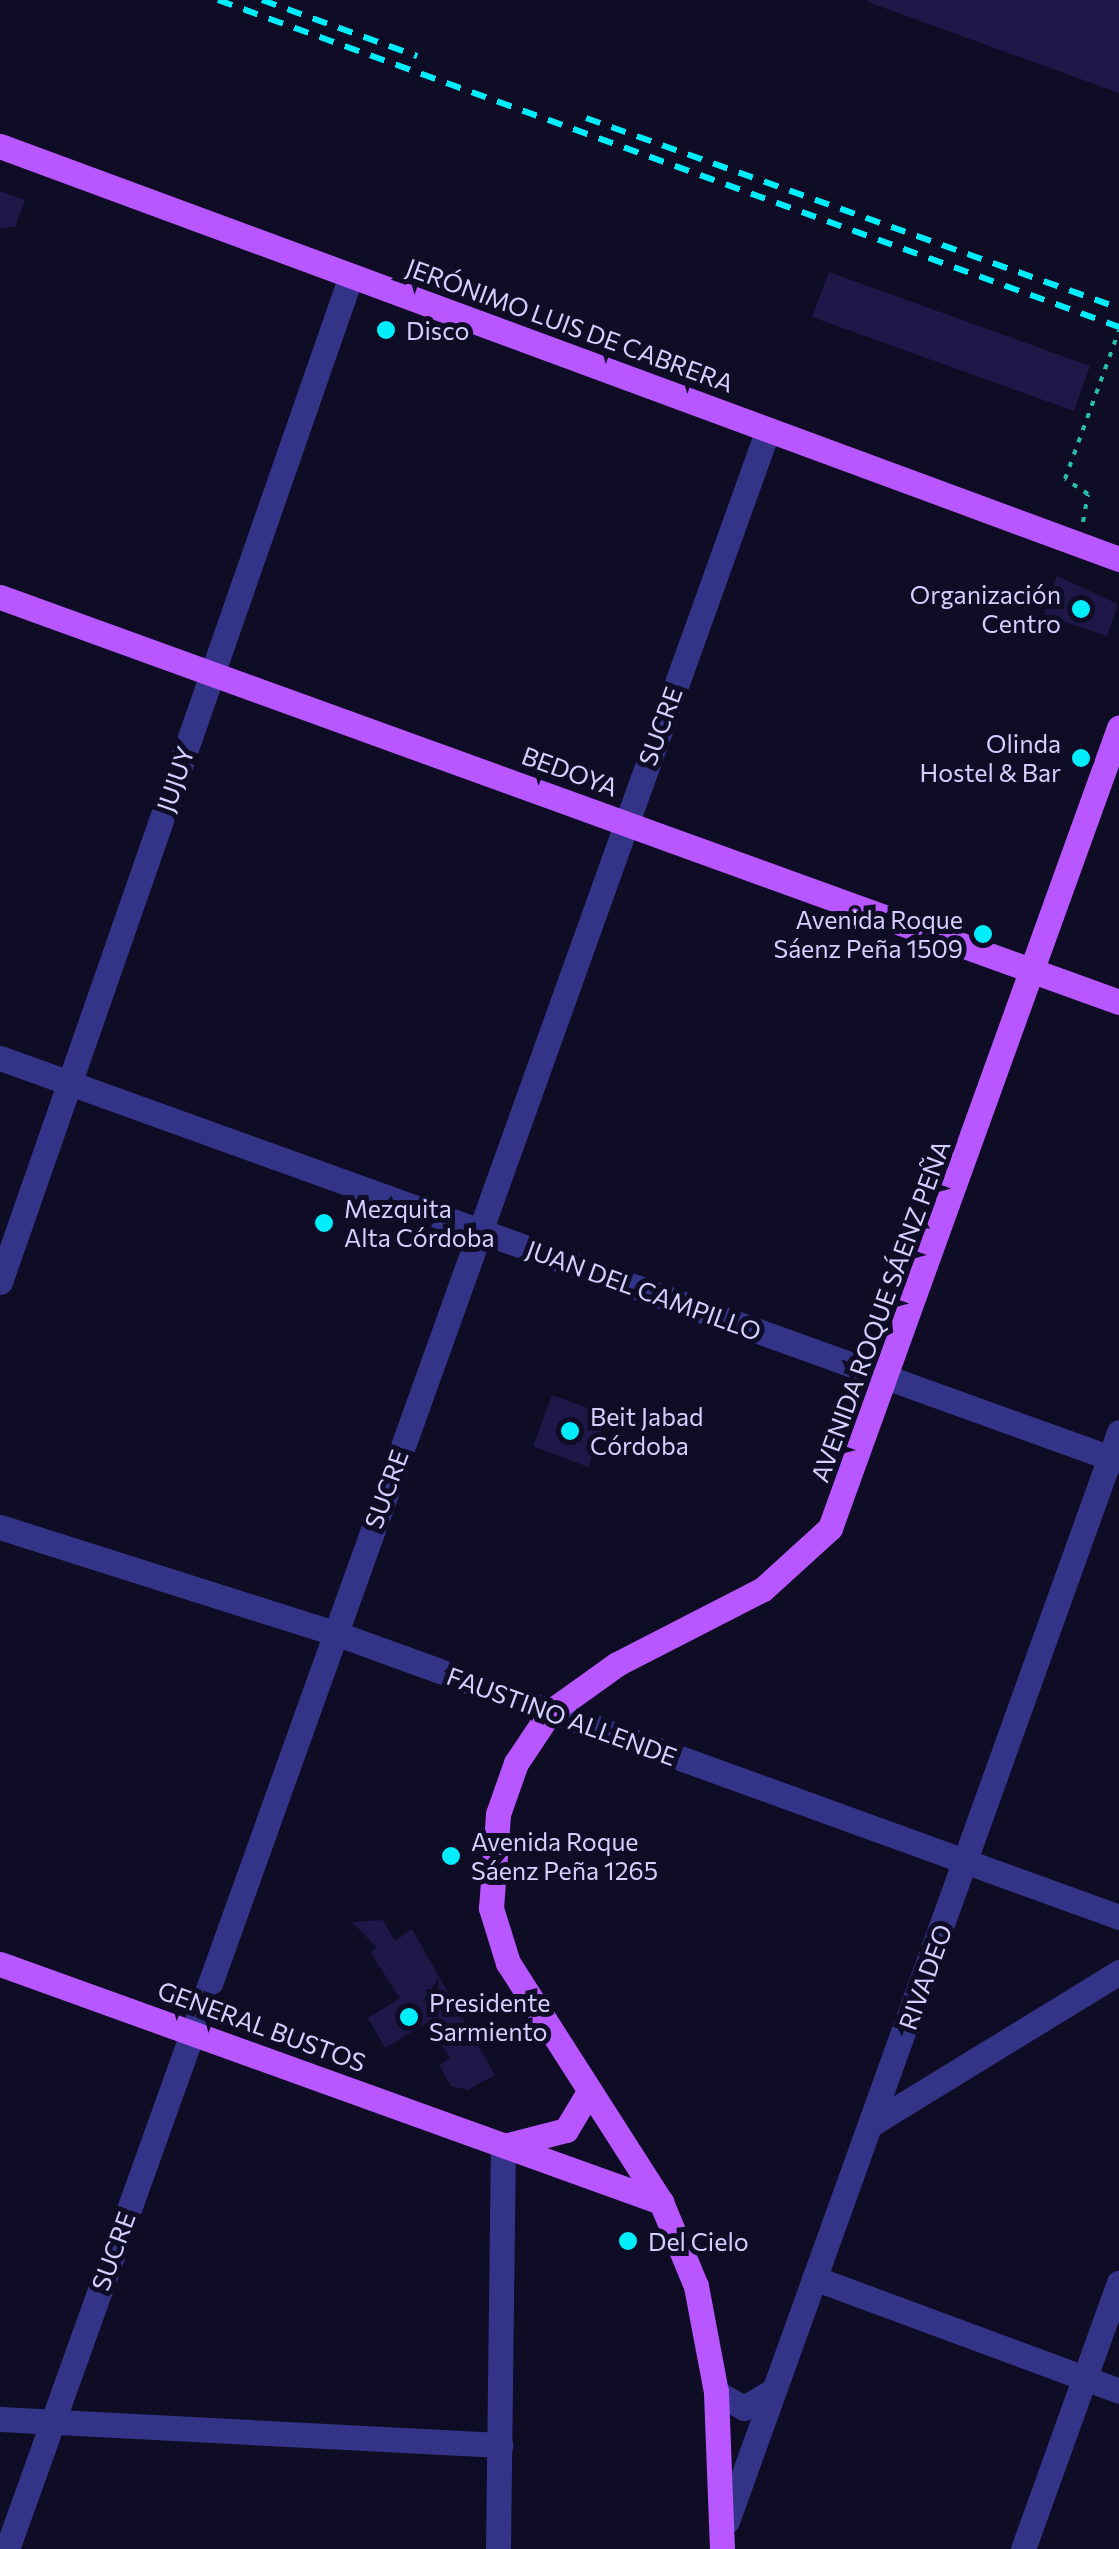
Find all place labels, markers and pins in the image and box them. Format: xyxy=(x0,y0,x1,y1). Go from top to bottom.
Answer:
place label: Disco xyxy=(406,315,470,345)
marker: Disco xyxy=(375,319,397,341)
place label: Organización Centro xyxy=(910,580,1061,639)
marker: Organización Centro xyxy=(1070,598,1092,620)
place label: Olinda Hostel & Bar xyxy=(920,729,1061,788)
marker: Olinda Hostel & Bar xyxy=(1070,747,1092,769)
place label: Avenida Roque Sáenz Peña 1509 xyxy=(773,905,963,964)
marker: Avenida Roque Sáenz Peña 1509 xyxy=(972,923,994,945)
place label: Mezquita Alta Córdoba xyxy=(344,1194,495,1253)
marker: Mezquita Alta Córdoba xyxy=(313,1212,335,1234)
place label: Beit Jabad Córdoba xyxy=(590,1402,703,1461)
marker: Beit Jabad Córdoba xyxy=(559,1420,581,1442)
place label: Avenida Roque Sáenz Peña 1265 xyxy=(471,1827,658,1886)
marker: Avenida Roque Sáenz Peña 1265 xyxy=(440,1845,462,1867)
place label: Presidente Sarmiento xyxy=(429,1988,550,2047)
marker: Presidente Sarmiento xyxy=(398,2006,420,2028)
place label: Del Cielo xyxy=(648,2226,749,2256)
marker: Del Cielo xyxy=(617,2230,639,2252)

